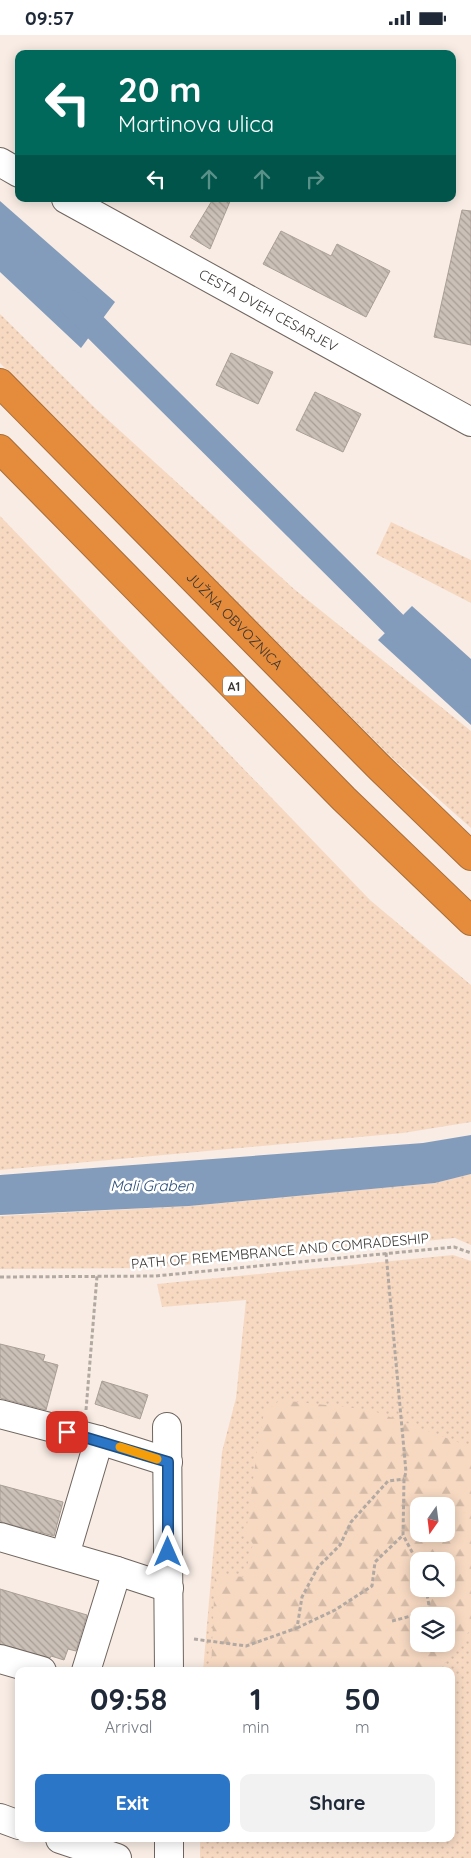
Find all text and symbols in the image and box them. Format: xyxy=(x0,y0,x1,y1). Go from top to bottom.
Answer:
text: 09:57 xyxy=(25,6,74,30)
text: 20 m xyxy=(118,67,201,111)
icon: left xyxy=(35,70,100,135)
text: Martinova ulica xyxy=(118,110,274,138)
icon: left xyxy=(142,165,170,193)
icon: ahead xyxy=(195,165,223,193)
icon: ahead xyxy=(248,165,276,193)
icon: right xyxy=(301,165,329,193)
street label: CESTA DVEH CESARJEV xyxy=(196,265,341,356)
street label: JUŽNA OBVOZNICA xyxy=(182,568,287,673)
road number: A1 xyxy=(223,676,245,695)
water label: Mali Graben xyxy=(110,1176,194,1195)
street label: PATH OF REMEMBRANCE AND COMRADESHIP xyxy=(130,1229,430,1273)
pin xyxy=(46,1411,88,1453)
icon: arrive xyxy=(53,1418,81,1446)
north arrow xyxy=(410,1497,455,1543)
map controls xyxy=(410,1497,455,1652)
position arrow xyxy=(141,1525,193,1577)
button: search xyxy=(410,1552,455,1597)
button: layers xyxy=(410,1607,455,1652)
text: 09:58 xyxy=(90,1680,167,1718)
text: 1 xyxy=(250,1680,262,1718)
text: 50 xyxy=(344,1680,380,1718)
text: Arrival xyxy=(105,1717,153,1737)
text: min xyxy=(242,1717,269,1737)
text: m xyxy=(355,1717,370,1737)
button: Exit xyxy=(35,1774,230,1832)
button: Share xyxy=(240,1774,435,1832)

